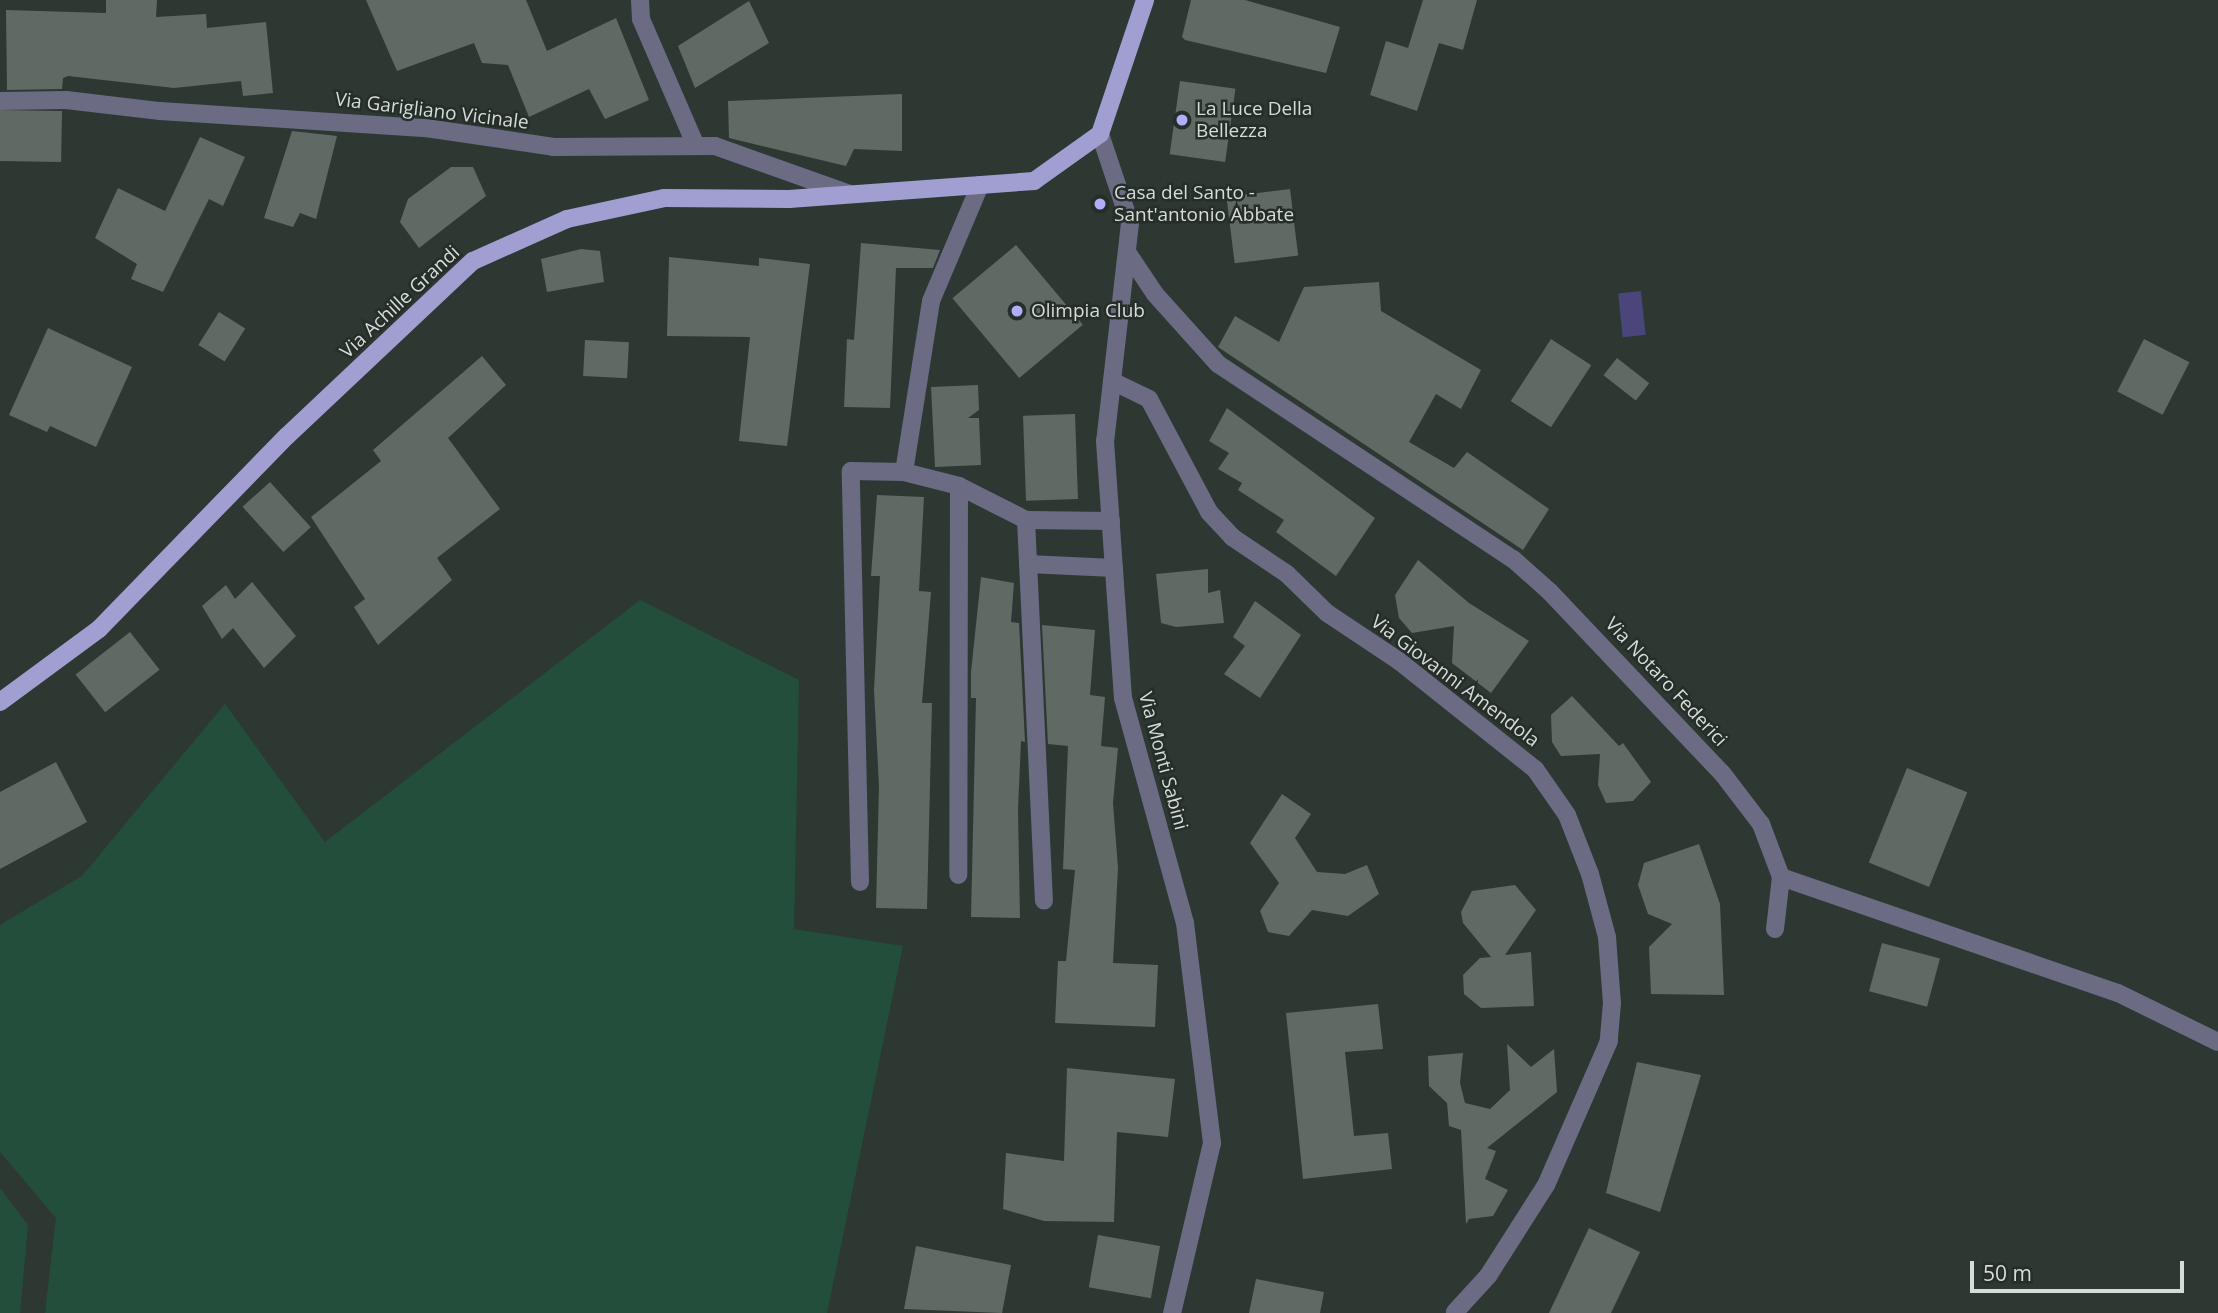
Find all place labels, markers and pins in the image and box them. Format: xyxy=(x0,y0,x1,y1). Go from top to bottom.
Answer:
place label: La Luce Della Bellezza xyxy=(1196,98,1312,142)
marker: La Luce Della Bellezza xyxy=(1174,112,1190,128)
place label: Casa del Santo - Sant'antonio Abbate xyxy=(1114,182,1294,226)
marker: Casa del Santo - Sant'antonio Abbate xyxy=(1092,196,1108,212)
place label: Olimpia Club xyxy=(1031,300,1145,322)
marker: Olimpia Club xyxy=(1009,303,1025,319)

